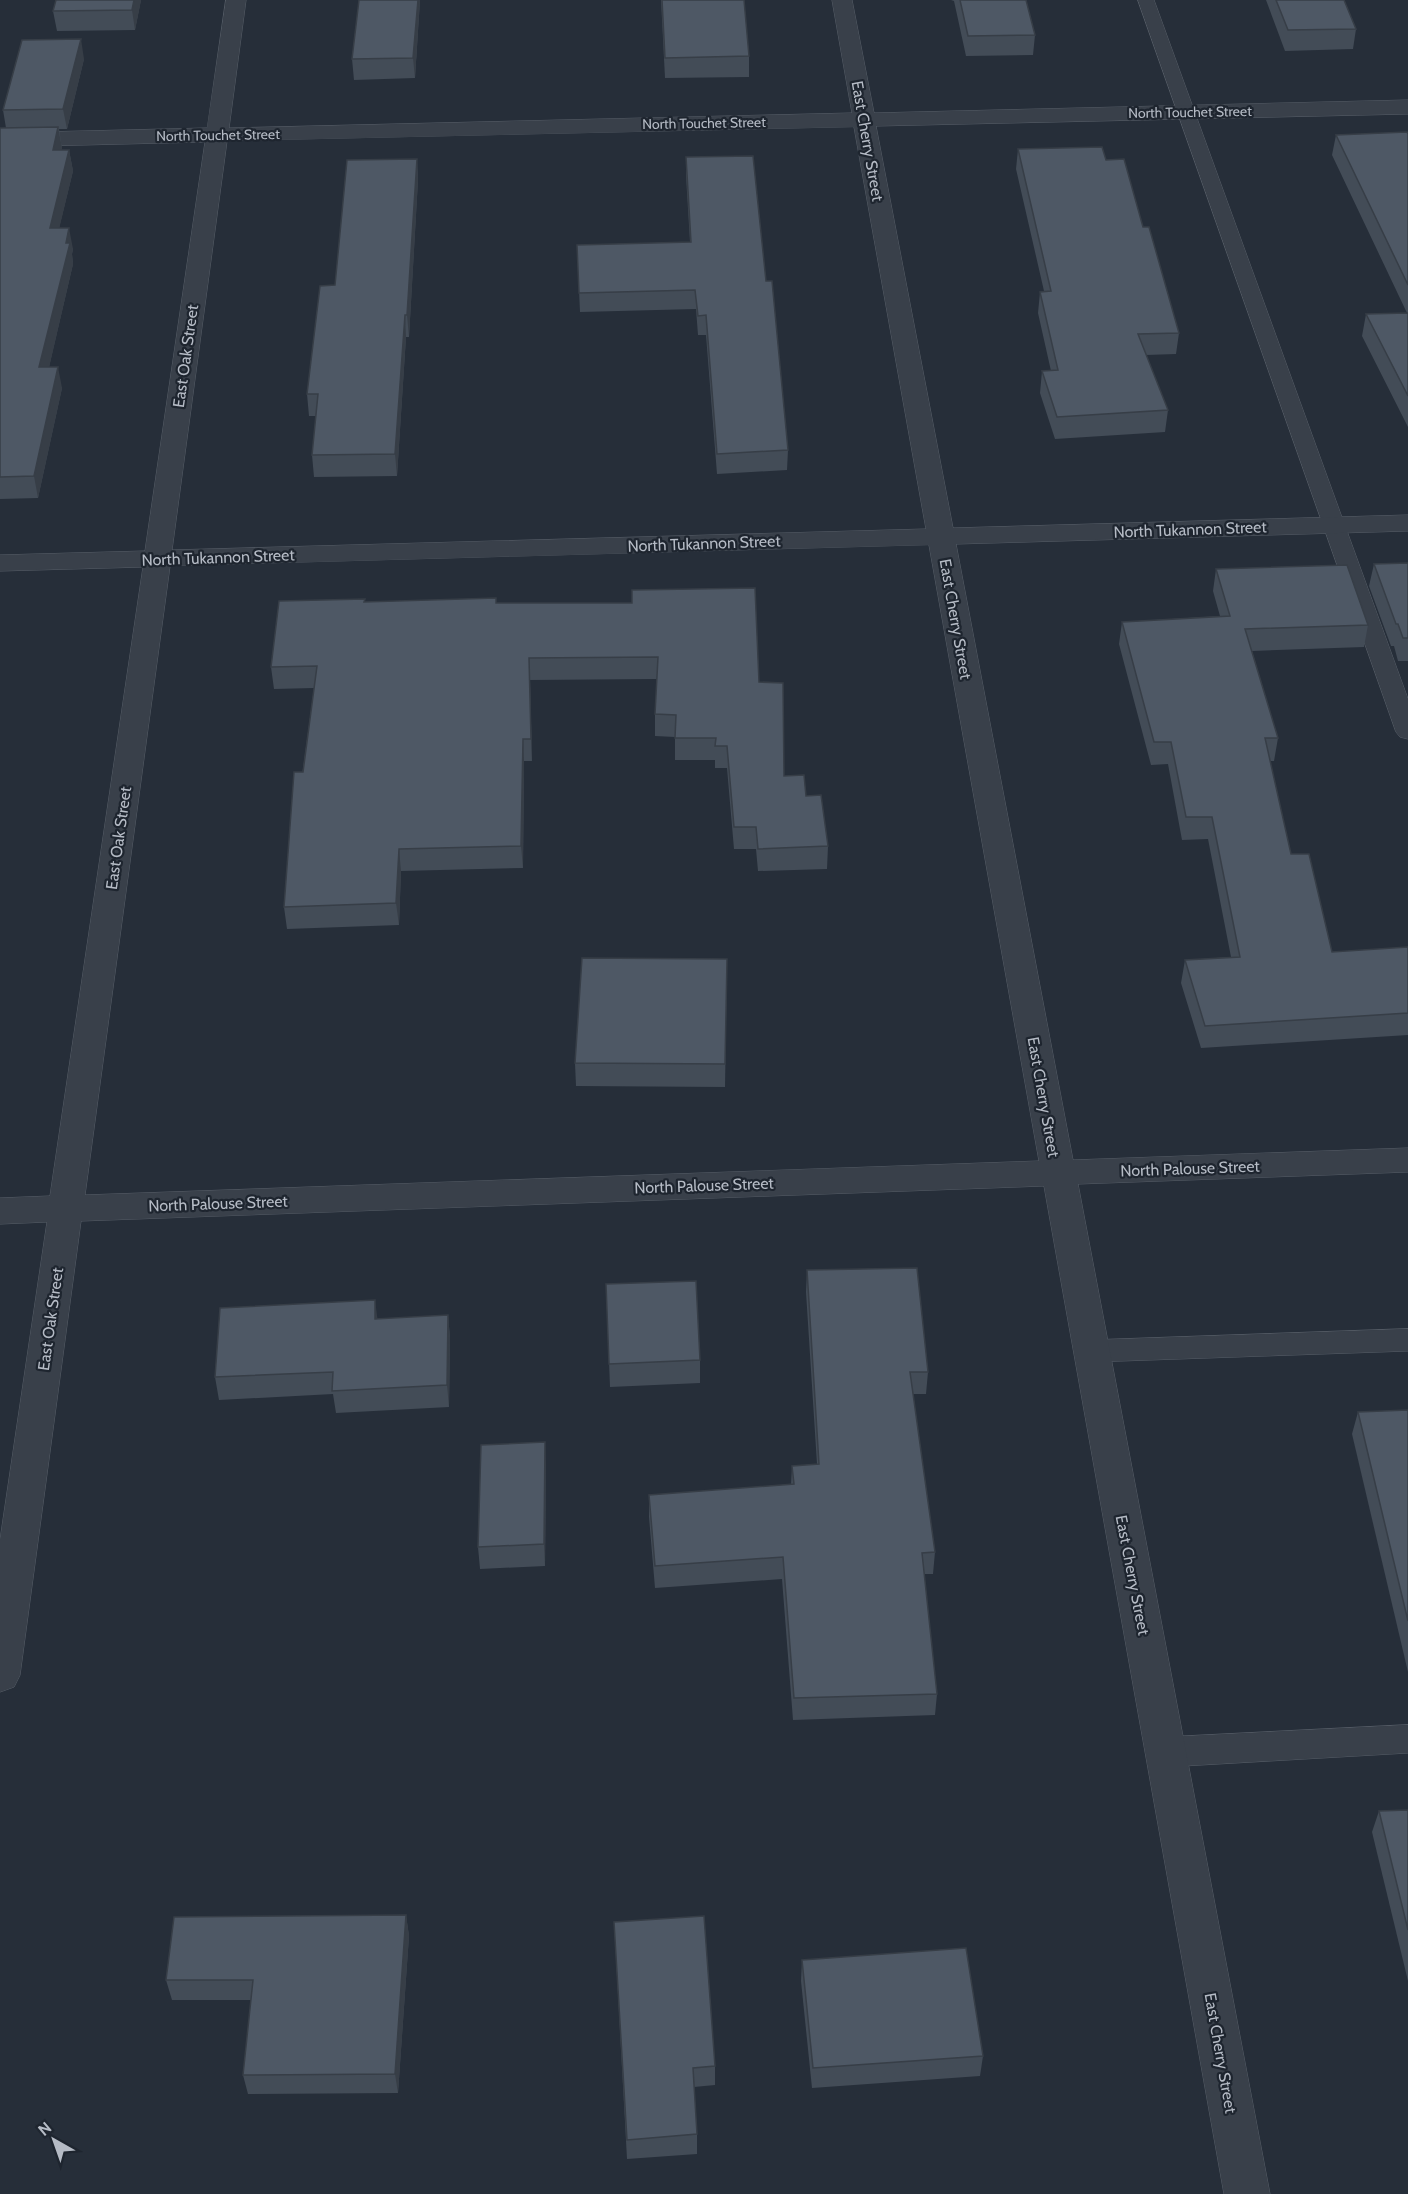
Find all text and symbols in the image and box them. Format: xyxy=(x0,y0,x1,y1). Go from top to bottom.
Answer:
street label: East Cherry Street xyxy=(848,79,888,203)
street label: North Touchet Street xyxy=(1128,102,1252,122)
street label: North Touchet Street xyxy=(642,113,766,133)
street label: North Touchet Street xyxy=(156,125,280,145)
street label: East Oak Street xyxy=(169,303,202,409)
street label: North Tukannon Street xyxy=(1113,517,1268,542)
street label: North Tukannon Street xyxy=(627,531,782,556)
street label: North Tukannon Street xyxy=(141,545,296,570)
street label: East Cherry Street xyxy=(936,557,976,681)
street label: East Oak Street xyxy=(102,785,135,891)
street label: East Cherry Street xyxy=(1024,1035,1064,1159)
street label: North Palouse Street xyxy=(1120,1157,1261,1180)
street label: North Palouse Street xyxy=(634,1174,775,1197)
street label: North Palouse Street xyxy=(148,1192,289,1215)
street label: East Oak Street xyxy=(34,1266,67,1372)
street label: East Cherry Street xyxy=(1112,1514,1154,1637)
street label: East Cherry Street xyxy=(1201,1991,1241,2115)
north arrow xyxy=(24,2110,84,2170)
text: N xyxy=(34,2118,55,2140)

